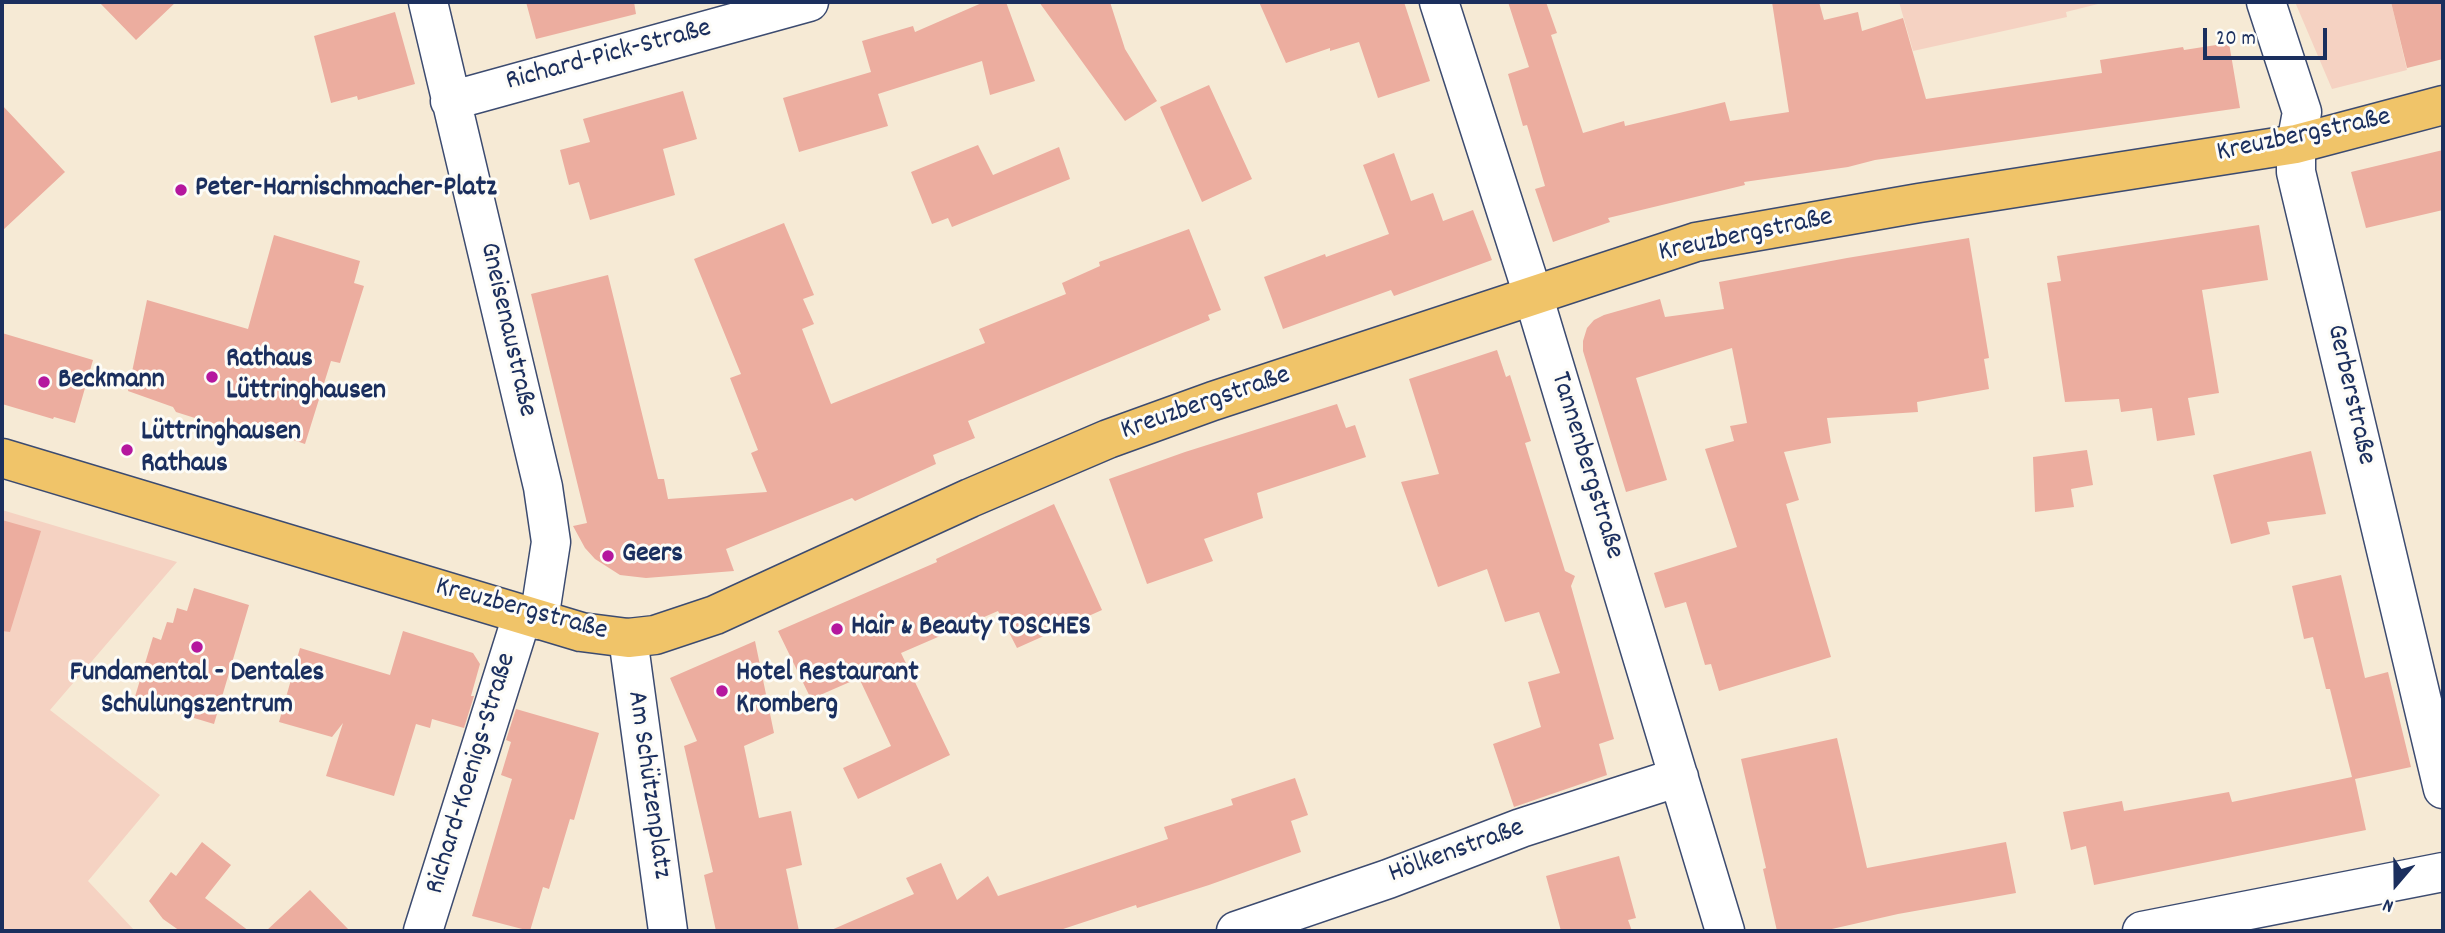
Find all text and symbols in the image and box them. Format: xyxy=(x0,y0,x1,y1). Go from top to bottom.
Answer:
street label: Richard-Pick-Straße xyxy=(503,13,715,101)
scale bar xyxy=(2207,14,2331,58)
text: 20 m xyxy=(2216,25,2256,55)
street label: Kreuzbergstraße xyxy=(2214,102,2394,172)
place label: Peter-Harnischmacher-Platz xyxy=(195,173,497,207)
marker: Peter-Harnischmacher-Platz xyxy=(173,182,189,198)
street label: Kreuzbergstraße xyxy=(1656,202,1836,272)
street label: Gneisenaustraße xyxy=(470,239,542,421)
street label: Gerberstraße xyxy=(2317,322,2381,468)
place label: Rathaus Lüttringhausen xyxy=(226,344,386,410)
street label: Kreuzbergstraße xyxy=(1117,360,1295,450)
place label: Beckmann xyxy=(58,365,165,399)
street label: Tannenbergstraße xyxy=(1541,368,1629,564)
marker: Rathaus Lüttringhausen xyxy=(204,369,220,385)
marker: Beckmann xyxy=(36,374,52,390)
place label: Lüttringhausen Rathaus xyxy=(141,417,301,483)
marker: Lüttringhausen Rathaus xyxy=(119,442,135,458)
place label: Geers xyxy=(622,539,683,573)
marker: Geers xyxy=(600,548,616,564)
street label: Kreuzbergstraße xyxy=(431,572,611,650)
place label: Hair & Beauty TOSCHES xyxy=(851,612,1091,646)
marker: Hair & Beauty TOSCHES xyxy=(829,621,845,637)
marker: Fundamental - Dentales Schulungszentrum xyxy=(189,639,205,655)
street label: Richard-Koenigs-Straße xyxy=(420,649,526,899)
place label: Fundamental - Dentales Schulungszentrum xyxy=(70,658,324,724)
place label: Hotel Restaurant Kromberg xyxy=(736,658,919,724)
marker: Hotel Restaurant Kromberg xyxy=(714,683,730,699)
street label: Am Schützenplatz xyxy=(617,689,677,881)
street label: Hölkenstraße xyxy=(1385,813,1529,893)
north arrow xyxy=(2361,849,2431,919)
text: N xyxy=(2380,890,2398,918)

